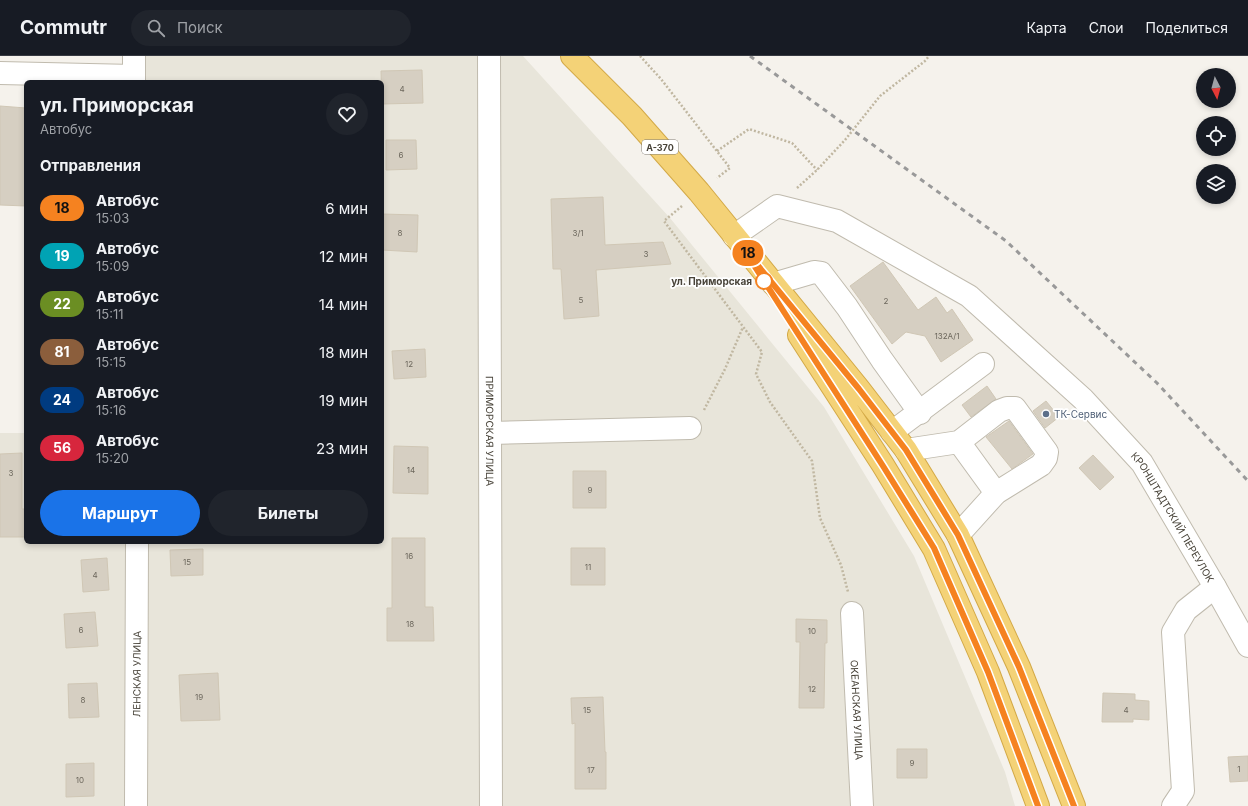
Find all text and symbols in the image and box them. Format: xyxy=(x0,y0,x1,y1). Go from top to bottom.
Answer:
search box xyxy=(131,10,411,46)
text: Commutr xyxy=(20,16,107,39)
icon: search xyxy=(145,17,167,39)
text: Поиск xyxy=(177,18,223,37)
text: Карта xyxy=(1026,19,1067,36)
text: Слои xyxy=(1089,19,1124,36)
text: Поделиться xyxy=(1146,19,1228,36)
north arrow xyxy=(1196,68,1236,108)
map controls xyxy=(1196,68,1236,204)
house number: 4 xyxy=(399,84,405,94)
button: heart xyxy=(326,93,368,135)
text: ул. Приморская xyxy=(40,94,194,117)
button: locate xyxy=(1196,116,1236,156)
text: Автобус xyxy=(40,121,92,137)
road number: А-370 xyxy=(642,140,678,154)
house number: 6 xyxy=(399,150,404,160)
text: Отправления xyxy=(40,156,141,175)
button: layers xyxy=(1196,164,1236,204)
text: Автобус xyxy=(96,191,159,210)
text: 18 xyxy=(54,199,70,216)
text: 6 мин xyxy=(325,199,368,218)
text: 15:03 xyxy=(96,210,129,226)
house number: 8 xyxy=(398,228,403,238)
house number: 3/1 xyxy=(572,228,584,238)
text: Автобус xyxy=(96,239,159,258)
line badge: 18 xyxy=(730,240,766,266)
text: 18 xyxy=(740,244,756,261)
text: 19 xyxy=(54,247,70,264)
text: 12 мин xyxy=(319,247,368,266)
house number: 3 xyxy=(644,249,649,259)
text: 15:09 xyxy=(96,258,129,274)
marker: ул. Приморская xyxy=(755,272,773,290)
place label: ул. Приморская xyxy=(671,275,752,288)
text: Автобус xyxy=(96,287,159,306)
text: 22 xyxy=(53,295,71,312)
text: 14 мин xyxy=(319,295,368,314)
house number: 5 xyxy=(579,295,584,305)
house number: 2 xyxy=(884,296,889,306)
text: 15:11 xyxy=(96,306,124,322)
house number: 132А/1 xyxy=(935,331,959,341)
text: Автобус xyxy=(96,335,159,354)
text: 81 xyxy=(54,343,70,360)
text: 18 мин xyxy=(319,343,368,362)
text: 15:15 xyxy=(96,354,126,370)
house number: 12 xyxy=(405,359,413,369)
street label: ПРИМОРСКАЯ УЛИЦА xyxy=(484,376,496,486)
text: Автобус xyxy=(96,383,159,402)
text: 24 xyxy=(53,391,71,408)
text: 19 мин xyxy=(319,391,368,410)
text: 15:16 xyxy=(96,402,126,418)
place label: ТК-Сервис xyxy=(1054,408,1108,420)
marker: ТК-Сервис xyxy=(1041,409,1051,419)
text: Автобус xyxy=(96,431,159,450)
text: 56 xyxy=(53,439,71,456)
text: 23 мин xyxy=(316,439,368,458)
street label: КРОНШТАДТСКИЙ ПЕРЕУЛОК xyxy=(1129,449,1217,585)
text: 15:20 xyxy=(96,450,129,466)
house number: 14 xyxy=(407,465,415,475)
house number: 3 xyxy=(9,468,14,478)
house number: 9 xyxy=(588,485,593,495)
button: Маршрут xyxy=(40,490,200,536)
button: Билеты xyxy=(208,490,368,536)
house number: 16 xyxy=(405,551,413,561)
house number: 15 xyxy=(183,557,191,567)
house number: 11 xyxy=(585,562,591,572)
house number: 4 xyxy=(92,570,98,580)
house number: 18 xyxy=(406,619,414,629)
house number: 6 xyxy=(79,625,84,635)
house number: 10 xyxy=(808,626,816,636)
street label: ЛЕНСКАЯ УЛИЦА xyxy=(130,631,143,717)
street label: ОКЕАНСКАЯ УЛИЦА xyxy=(848,659,866,760)
house number: 12 xyxy=(808,684,816,694)
house number: 19 xyxy=(195,692,203,702)
house number: 8 xyxy=(81,695,86,705)
house number: 15 xyxy=(583,705,591,715)
house number: 4 xyxy=(1123,705,1129,715)
house number: 9 xyxy=(910,758,915,768)
house number: 1 xyxy=(1237,764,1241,774)
house number: 17 xyxy=(587,765,595,775)
house number: 10 xyxy=(76,775,84,785)

